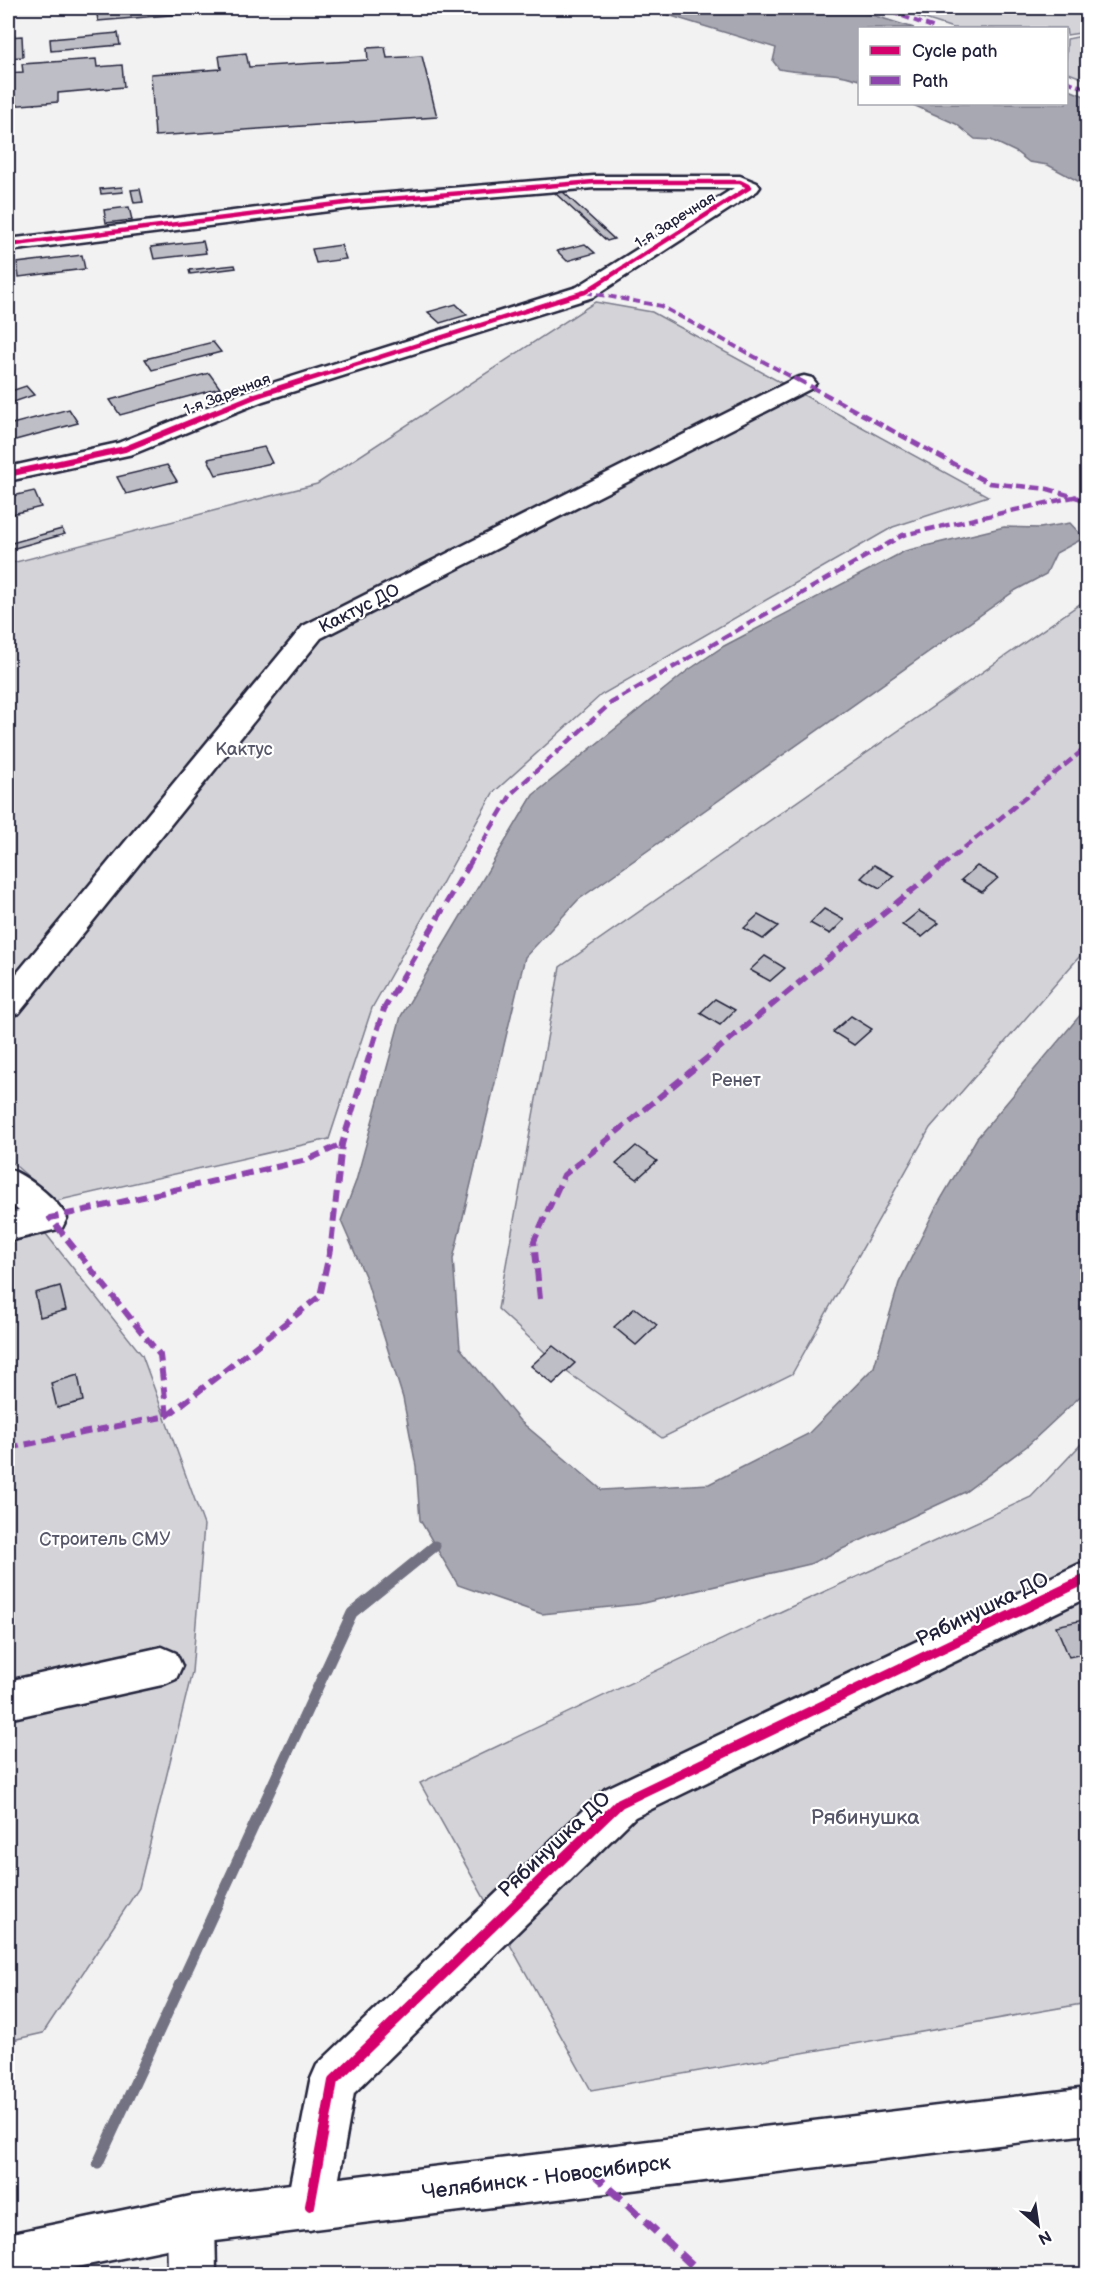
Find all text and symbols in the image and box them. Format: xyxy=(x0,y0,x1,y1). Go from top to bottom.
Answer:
legend xyxy=(858,27,1068,105)
text: Cycle path xyxy=(912,41,998,62)
text: Path xyxy=(912,71,948,92)
street label: 1-я Заречная xyxy=(631,188,719,253)
street label: 1-я Заречная xyxy=(181,369,273,420)
street label: Кактус ДО xyxy=(315,579,403,638)
park label: Кактус xyxy=(215,739,273,760)
park label: Ренет xyxy=(711,1070,762,1091)
park label: Строитель СМУ xyxy=(39,1529,171,1550)
street label: Рябинушка ДО xyxy=(912,1567,1053,1652)
street label: Рябинушка ДО xyxy=(493,1786,616,1903)
park label: Рябинушка xyxy=(810,1805,920,1830)
street label: Челябинск - Новосибирск xyxy=(420,2150,672,2205)
north arrow xyxy=(1008,2195,1068,2255)
text: N xyxy=(1035,2226,1054,2248)

